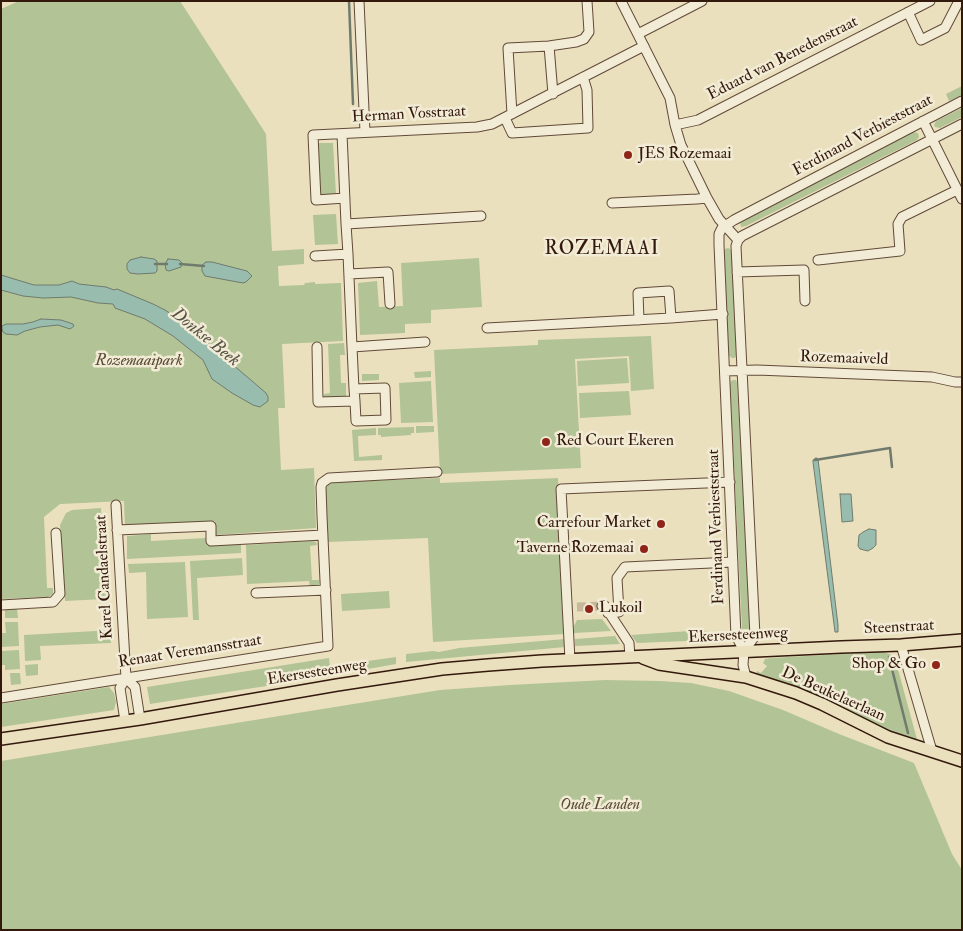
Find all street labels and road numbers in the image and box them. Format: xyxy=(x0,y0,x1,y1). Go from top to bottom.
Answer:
street label: Eduard van Benedenstraat xyxy=(705,13,861,105)
street label: Ferdinand Verbieststraat xyxy=(790,91,936,181)
street label: Herman Vosstraat xyxy=(351,102,467,128)
street label: Rozemaaiveld xyxy=(799,348,889,370)
street label: Ferdinand Verbieststraat xyxy=(705,449,729,605)
street label: Karel Candaelstraat xyxy=(92,514,118,640)
street label: Steenstraat xyxy=(863,617,935,639)
street label: Ekersesteenweg xyxy=(687,624,789,648)
street label: Renaat Veremansstraat xyxy=(117,631,263,673)
street label: Ekersesteenweg xyxy=(266,656,368,690)
street label: De Beukelaerlaan xyxy=(778,664,888,726)

